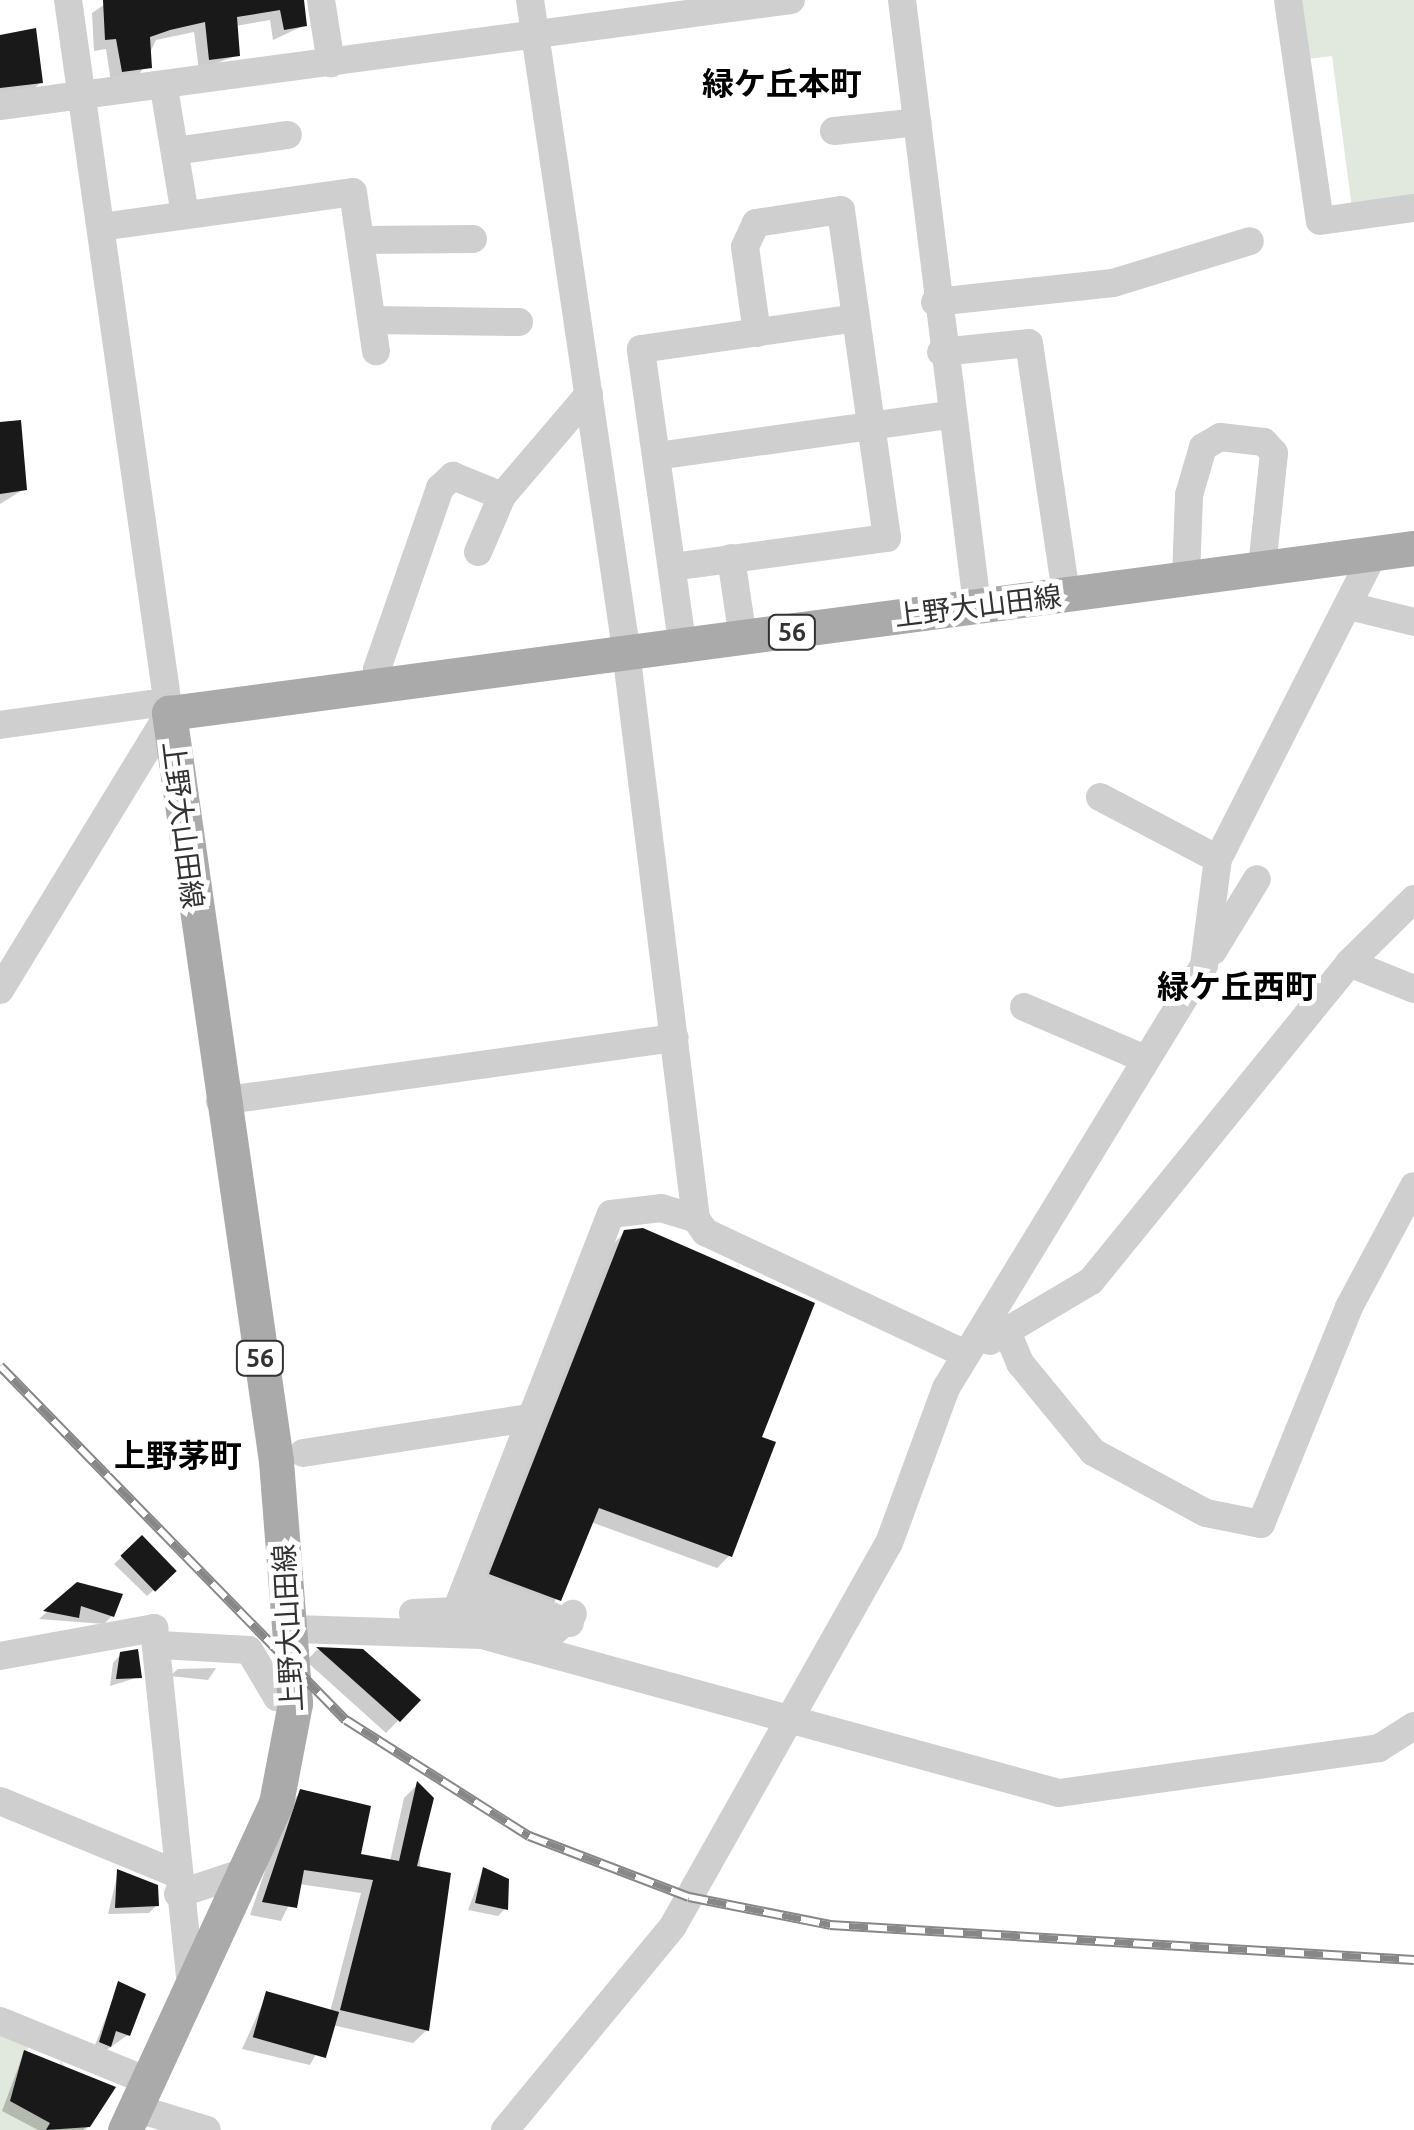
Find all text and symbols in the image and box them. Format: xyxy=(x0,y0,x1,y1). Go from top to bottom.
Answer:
district label: 緑ケ丘本町 xyxy=(702,64,862,102)
street label: 上野大山田線 xyxy=(893,579,1063,633)
road number: 56 xyxy=(767,612,817,652)
street label: 上野大山田線 xyxy=(156,740,210,910)
district label: 緑ケ丘西町 xyxy=(1157,967,1317,1005)
road number: 56 xyxy=(235,1338,285,1378)
district label: 上野茅町 xyxy=(114,1436,242,1474)
street label: 上野大山田線 xyxy=(267,1543,309,1713)

